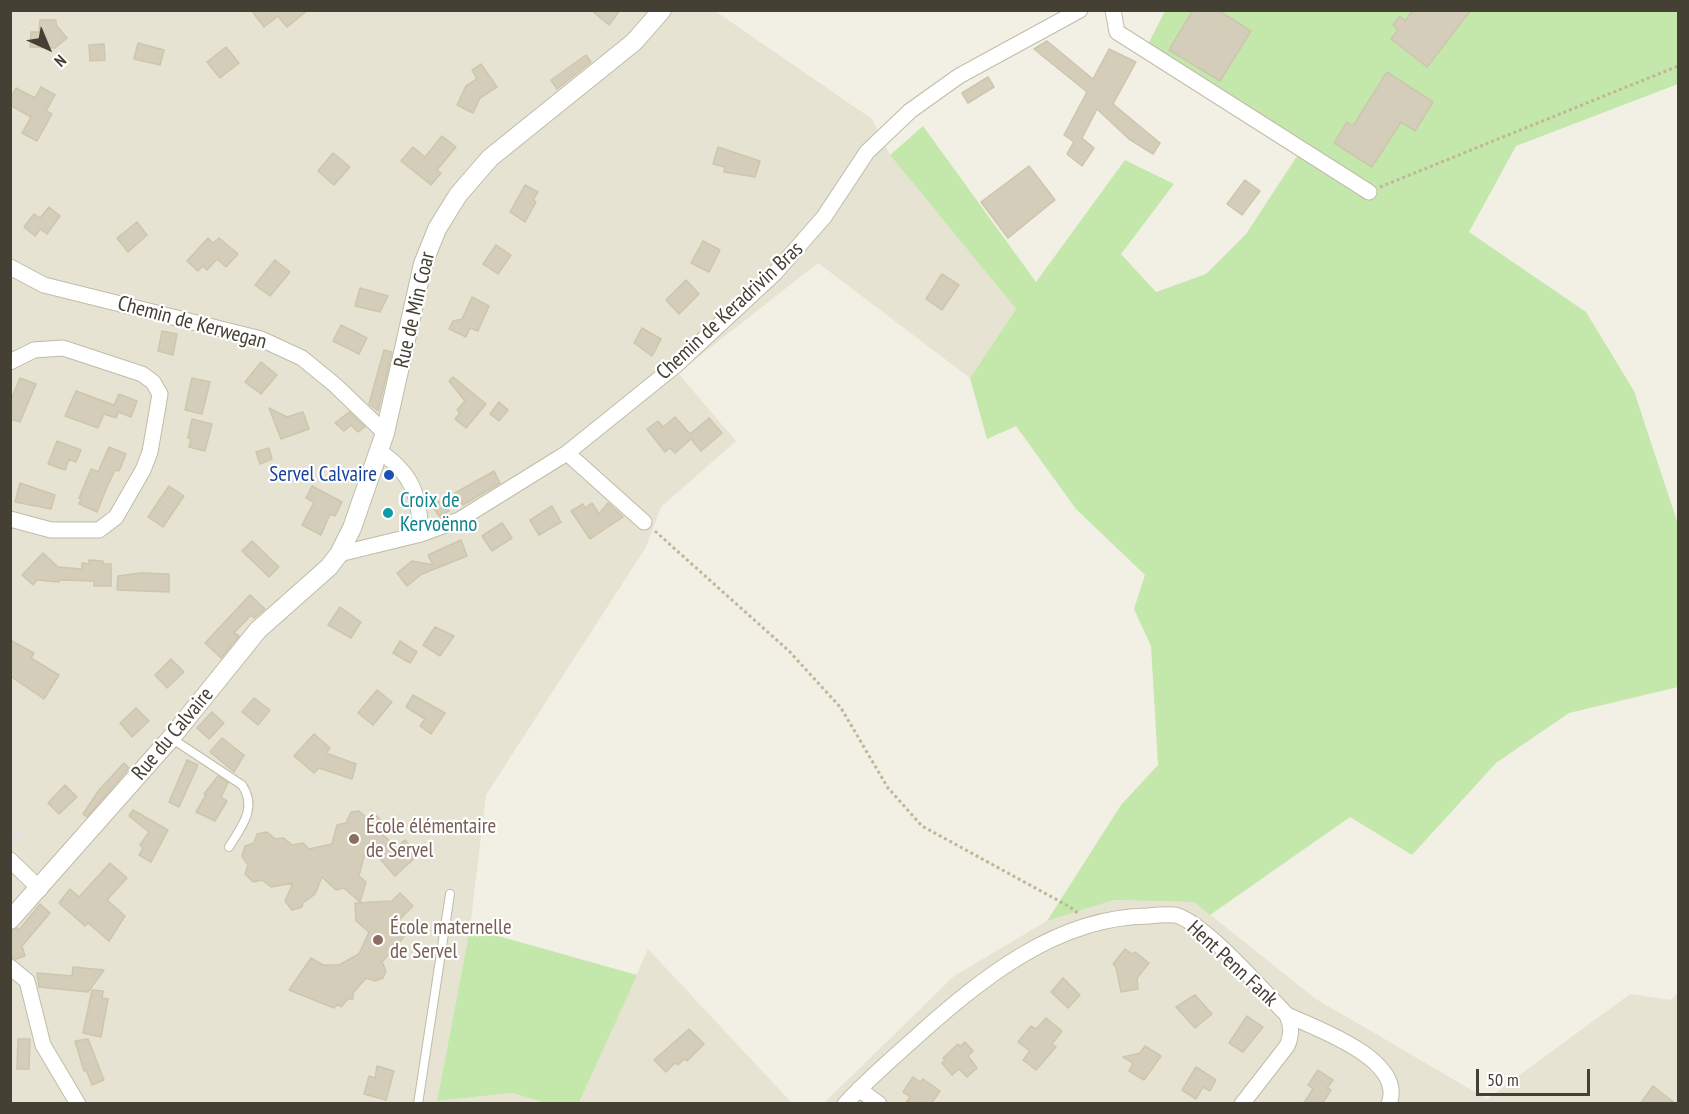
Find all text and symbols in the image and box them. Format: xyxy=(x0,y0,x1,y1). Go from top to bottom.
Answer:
north arrow xyxy=(18,18,78,78)
text: N xyxy=(50,51,71,71)
street label: Chemin de Keradrivin Bras xyxy=(652,237,808,385)
street label: Rue de Min Coar xyxy=(389,249,441,371)
street label: Chemin de Kerwegan xyxy=(115,291,269,355)
place label: Servel Calvaire xyxy=(269,462,377,488)
marker: Servel Calvaire xyxy=(382,468,396,482)
place label: Croix de Kervoënno xyxy=(400,488,477,538)
marker: Croix de Kervoënno xyxy=(381,506,395,520)
street label: Rue du Calvaire xyxy=(127,683,219,785)
place label: École élémentaire de Servel xyxy=(366,814,496,864)
marker: École élémentaire de Servel xyxy=(347,832,361,846)
place label: École maternelle de Servel xyxy=(390,915,512,965)
street label: Hent Penn Fank xyxy=(1182,916,1282,1012)
marker: École maternelle de Servel xyxy=(371,933,385,947)
scale bar xyxy=(1479,1057,1593,1095)
text: 50 m xyxy=(1487,1068,1519,1091)

